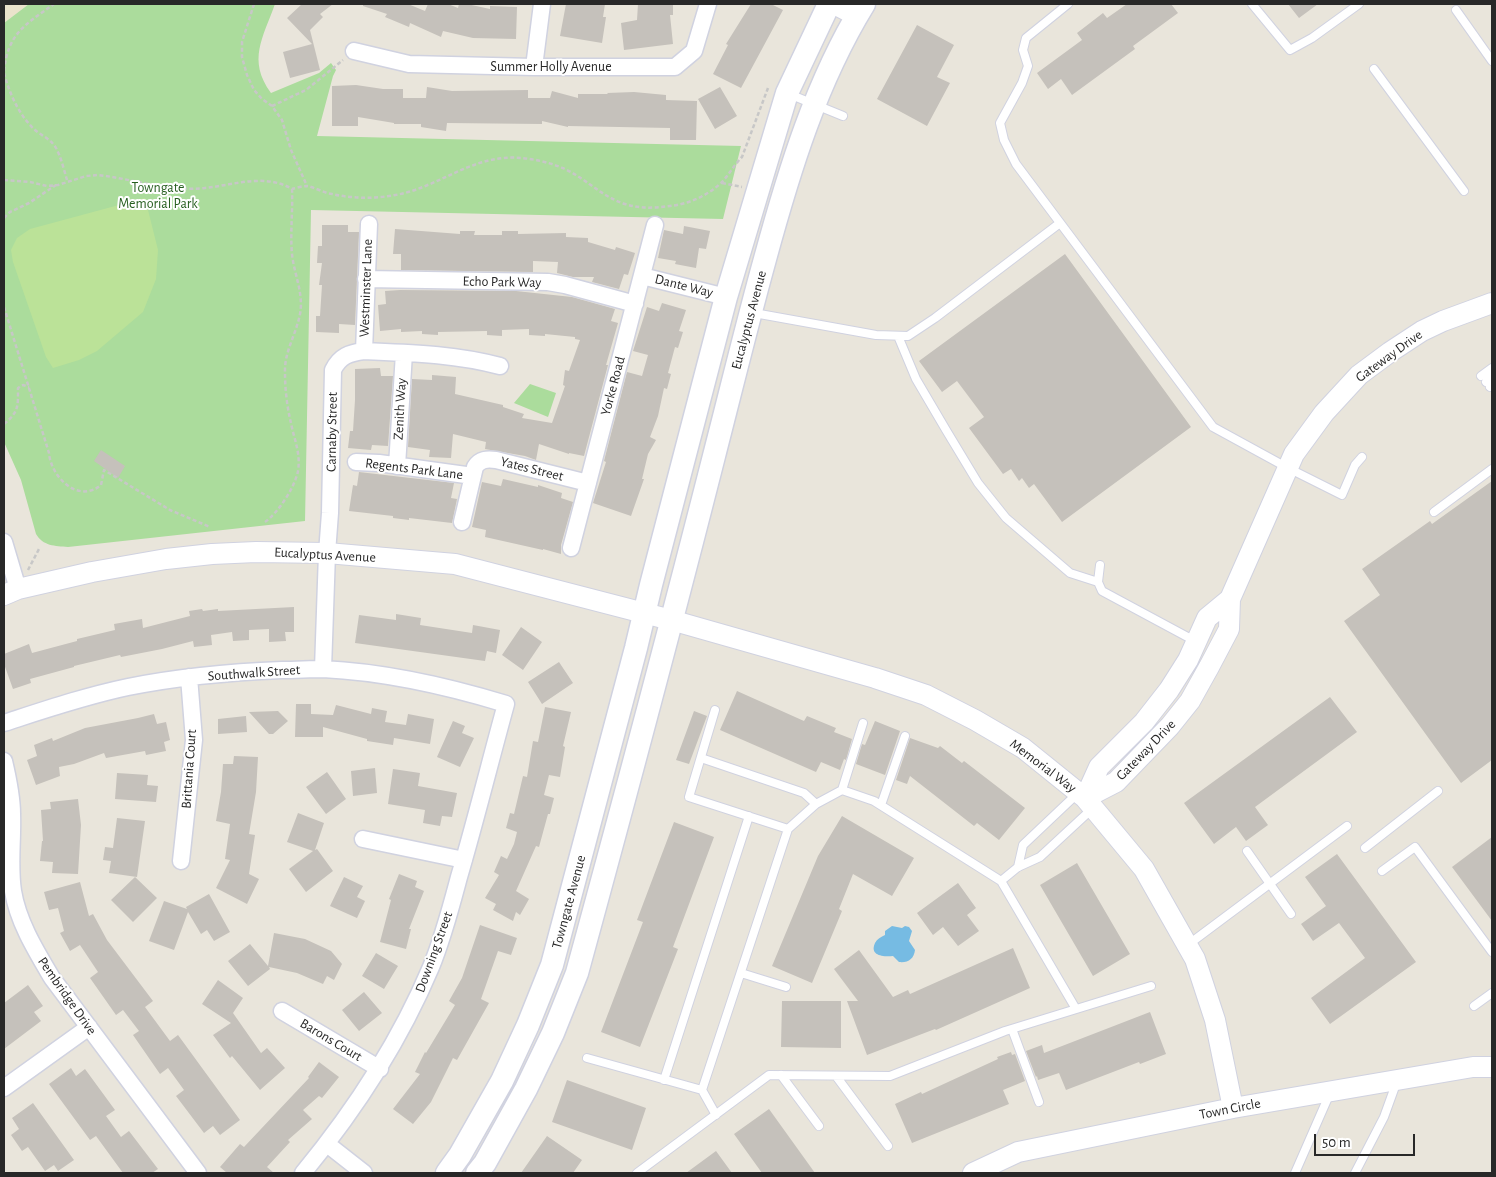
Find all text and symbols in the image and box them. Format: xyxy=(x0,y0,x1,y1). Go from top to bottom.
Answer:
street label: Summer Holly Avenue xyxy=(490,59,612,75)
park label: Towngate Memorial Park xyxy=(118,180,198,212)
street label: Westminster Lane xyxy=(356,239,376,337)
street label: Eucalyptus Avenue xyxy=(728,269,770,371)
street label: Dante Way xyxy=(653,271,715,301)
street label: Echo Park Way xyxy=(462,273,542,291)
street label: Gateway Drive xyxy=(1352,326,1426,386)
street label: Yorke Road xyxy=(597,355,629,417)
street label: Zenith Way xyxy=(390,378,410,440)
street label: Carnaby Street xyxy=(323,392,341,472)
street label: Yates Street xyxy=(499,453,565,485)
street label: Regents Park Lane xyxy=(364,455,464,483)
street label: Eucalyptus Avenue xyxy=(274,544,376,566)
street label: Southwalk Street xyxy=(207,661,301,685)
street label: Gateway Drive xyxy=(1113,716,1179,784)
street label: Brittania Court xyxy=(178,729,200,809)
street label: Memorial Way xyxy=(1006,735,1080,797)
street label: Towngate Avenue xyxy=(548,853,590,951)
street label: Downing Street xyxy=(412,909,456,995)
street label: Pembridge Drive xyxy=(34,954,100,1038)
street label: Barons Court xyxy=(297,1015,365,1065)
street label: Town Circle xyxy=(1198,1095,1262,1123)
scale bar xyxy=(1316,1124,1417,1156)
text: 50 m xyxy=(1322,1135,1351,1150)

